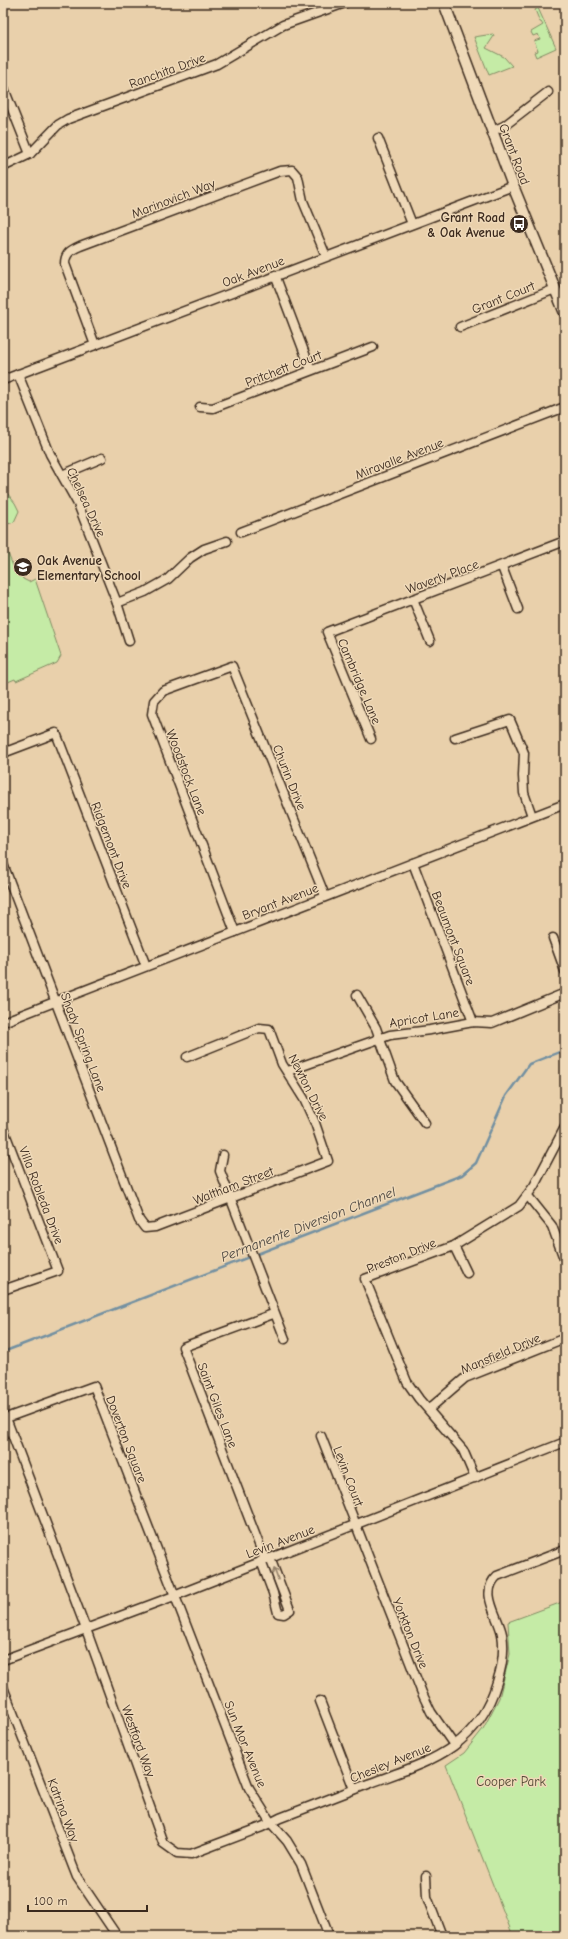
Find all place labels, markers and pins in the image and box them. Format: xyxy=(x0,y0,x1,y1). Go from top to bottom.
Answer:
place label: Grant Road & Oak Avenue xyxy=(427,210,506,240)
bus stop icon: Grant Road & Oak Avenue xyxy=(508,213,530,235)
place label: Oak Avenue Elementary School xyxy=(37,553,141,583)
school or university icon: Oak Avenue Elementary School xyxy=(12,556,34,578)

